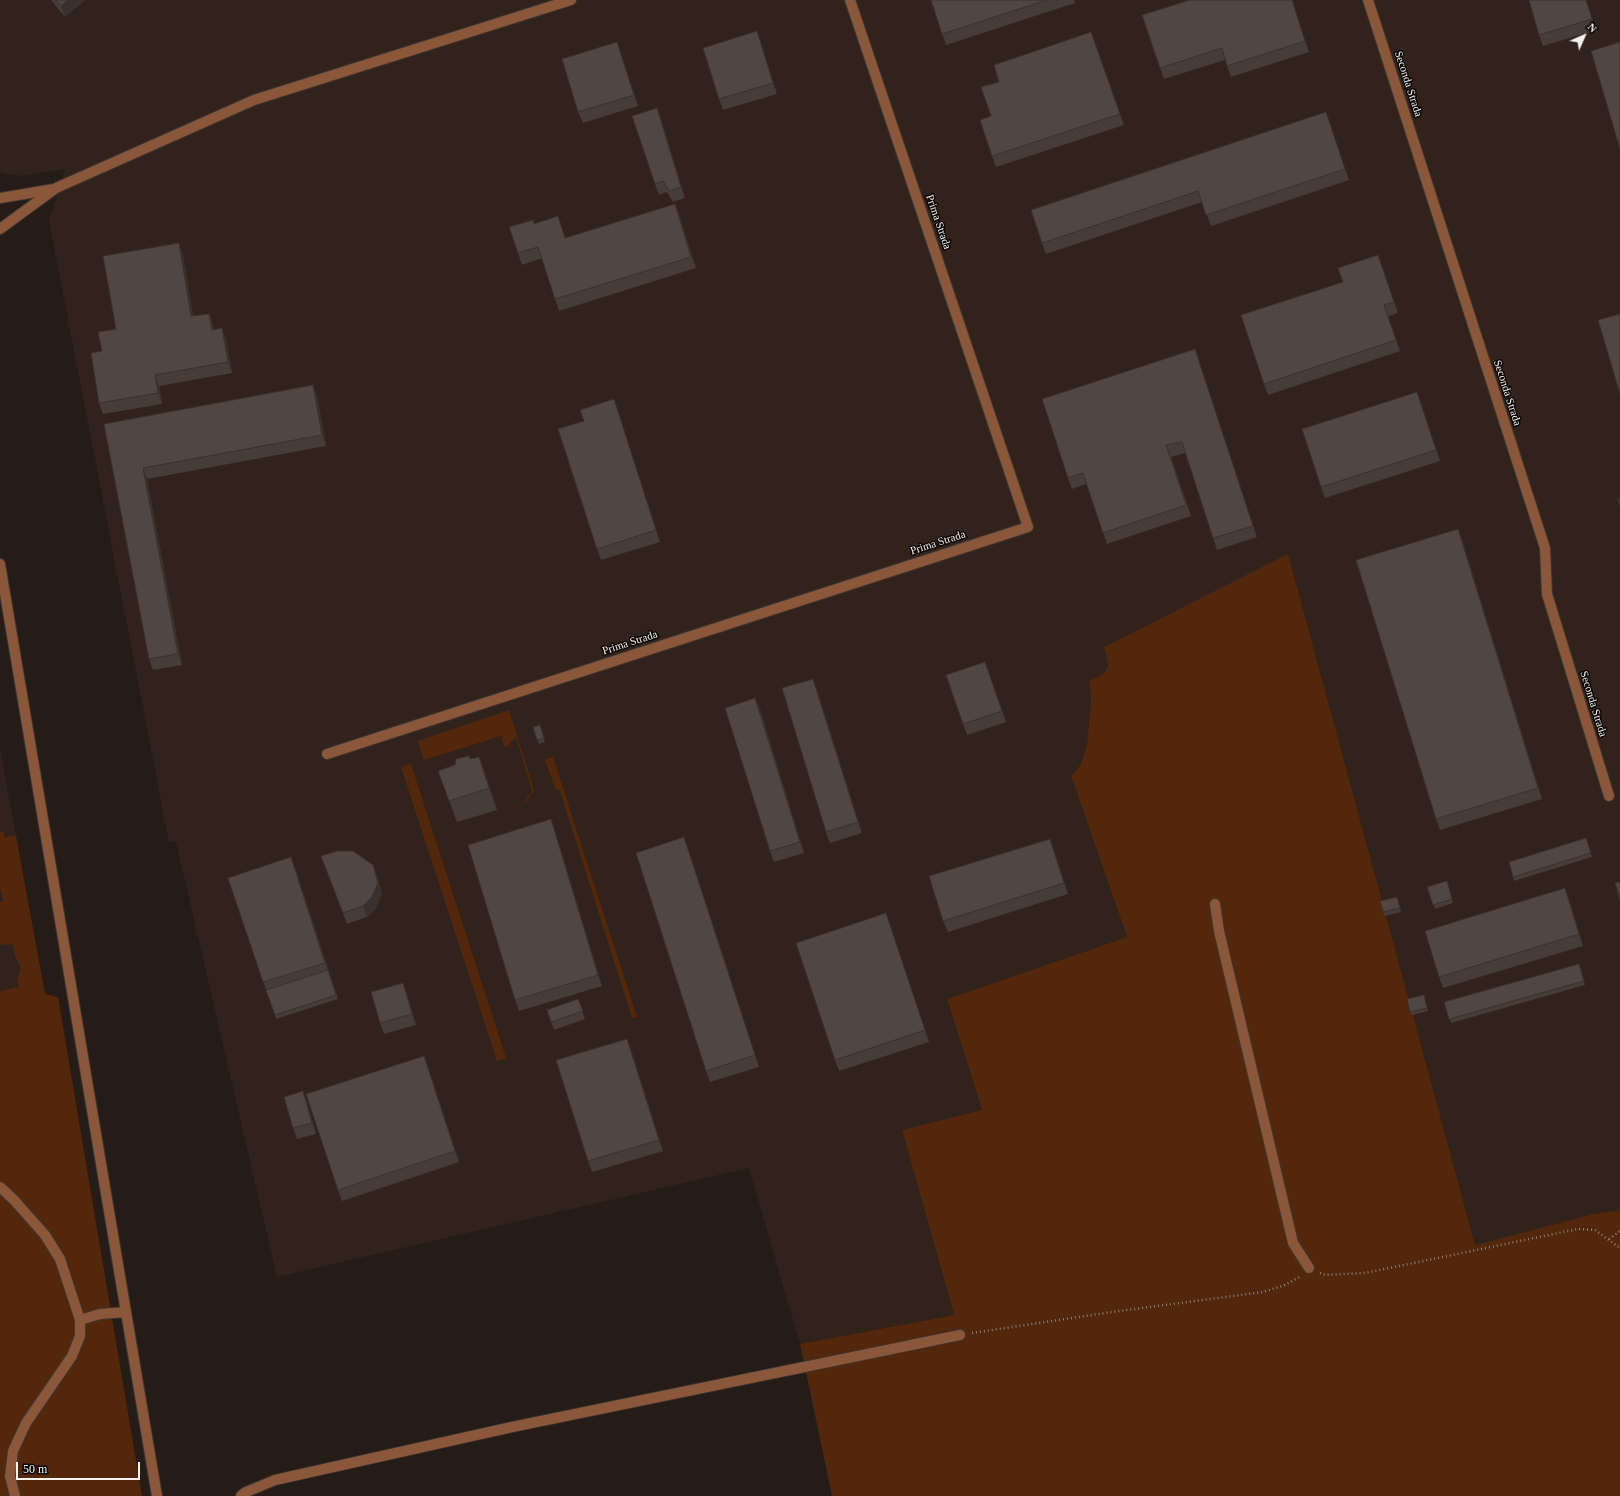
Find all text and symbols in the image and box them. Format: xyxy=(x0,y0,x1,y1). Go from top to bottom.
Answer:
north arrow xyxy=(1564,16,1604,56)
text: N xyxy=(1585,20,1600,35)
street label: Seconda Strada xyxy=(1391,50,1425,118)
street label: Prima Strada xyxy=(922,193,954,251)
street label: Seconda Strada xyxy=(1490,359,1524,427)
street label: Prima Strada xyxy=(909,528,967,558)
street label: Prima Strada xyxy=(601,628,659,658)
street label: Seconda Strada xyxy=(1577,670,1609,738)
scale bar xyxy=(18,1454,142,1480)
text: 50 m xyxy=(23,1462,47,1476)

